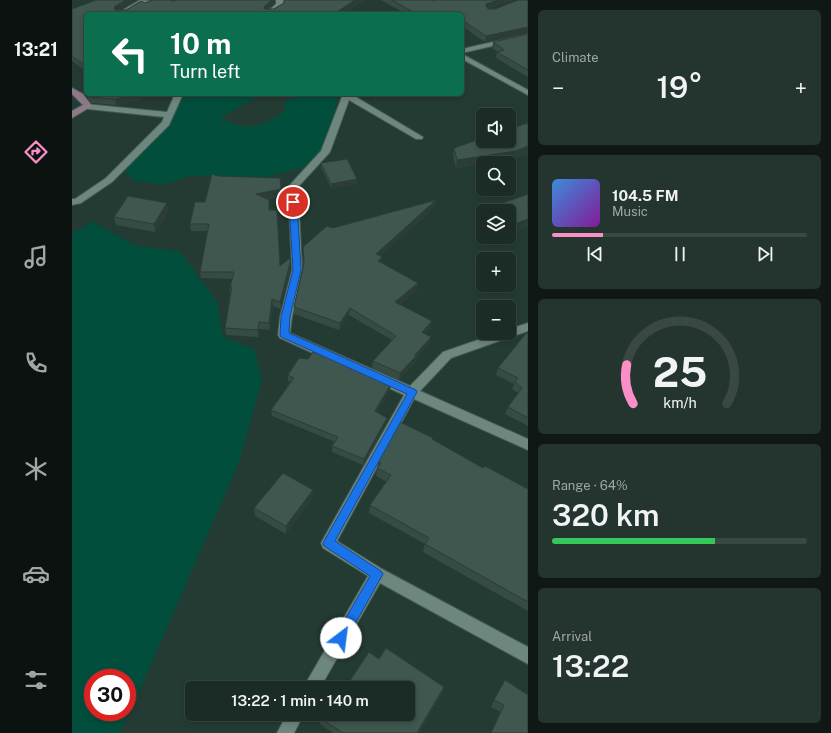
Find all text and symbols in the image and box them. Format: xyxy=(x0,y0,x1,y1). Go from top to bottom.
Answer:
text: 10 m xyxy=(170,27,231,60)
icon: left xyxy=(104,28,156,80)
text: 13:21 xyxy=(14,39,58,60)
text: Climate xyxy=(552,50,599,65)
text: Turn left xyxy=(170,61,240,82)
text: 19° xyxy=(657,69,702,105)
text: − xyxy=(552,75,564,101)
text: + xyxy=(795,75,807,101)
map controls xyxy=(476,108,516,340)
button: sound xyxy=(476,108,516,148)
icon: directions xyxy=(22,138,50,166)
button: search xyxy=(476,156,516,196)
pin xyxy=(276,185,310,219)
text: 104.5 FM xyxy=(612,187,678,204)
icon: arrive xyxy=(282,191,304,213)
button: layers xyxy=(476,204,516,244)
text: Music xyxy=(612,204,648,219)
icon: music xyxy=(22,243,50,271)
icon: previous xyxy=(584,243,606,265)
icon: pause xyxy=(669,243,691,265)
icon: next xyxy=(754,243,776,265)
button: + xyxy=(476,252,516,292)
button: − xyxy=(476,300,516,340)
text: 25 xyxy=(652,347,707,396)
icon: phone xyxy=(22,349,50,377)
text: km/h xyxy=(663,394,696,411)
icon: climate xyxy=(22,455,50,483)
text: Range · 64% xyxy=(552,478,628,493)
text: 320 km xyxy=(552,497,659,533)
icon: car xyxy=(22,560,50,588)
position arrow xyxy=(320,617,362,659)
text: Arrival xyxy=(552,629,592,644)
text: 13:22 xyxy=(552,648,629,684)
icon: filters xyxy=(22,666,50,694)
speed limit sign: 30 xyxy=(84,669,136,721)
text: 13:22 · 1 min · 140 m xyxy=(231,692,369,709)

